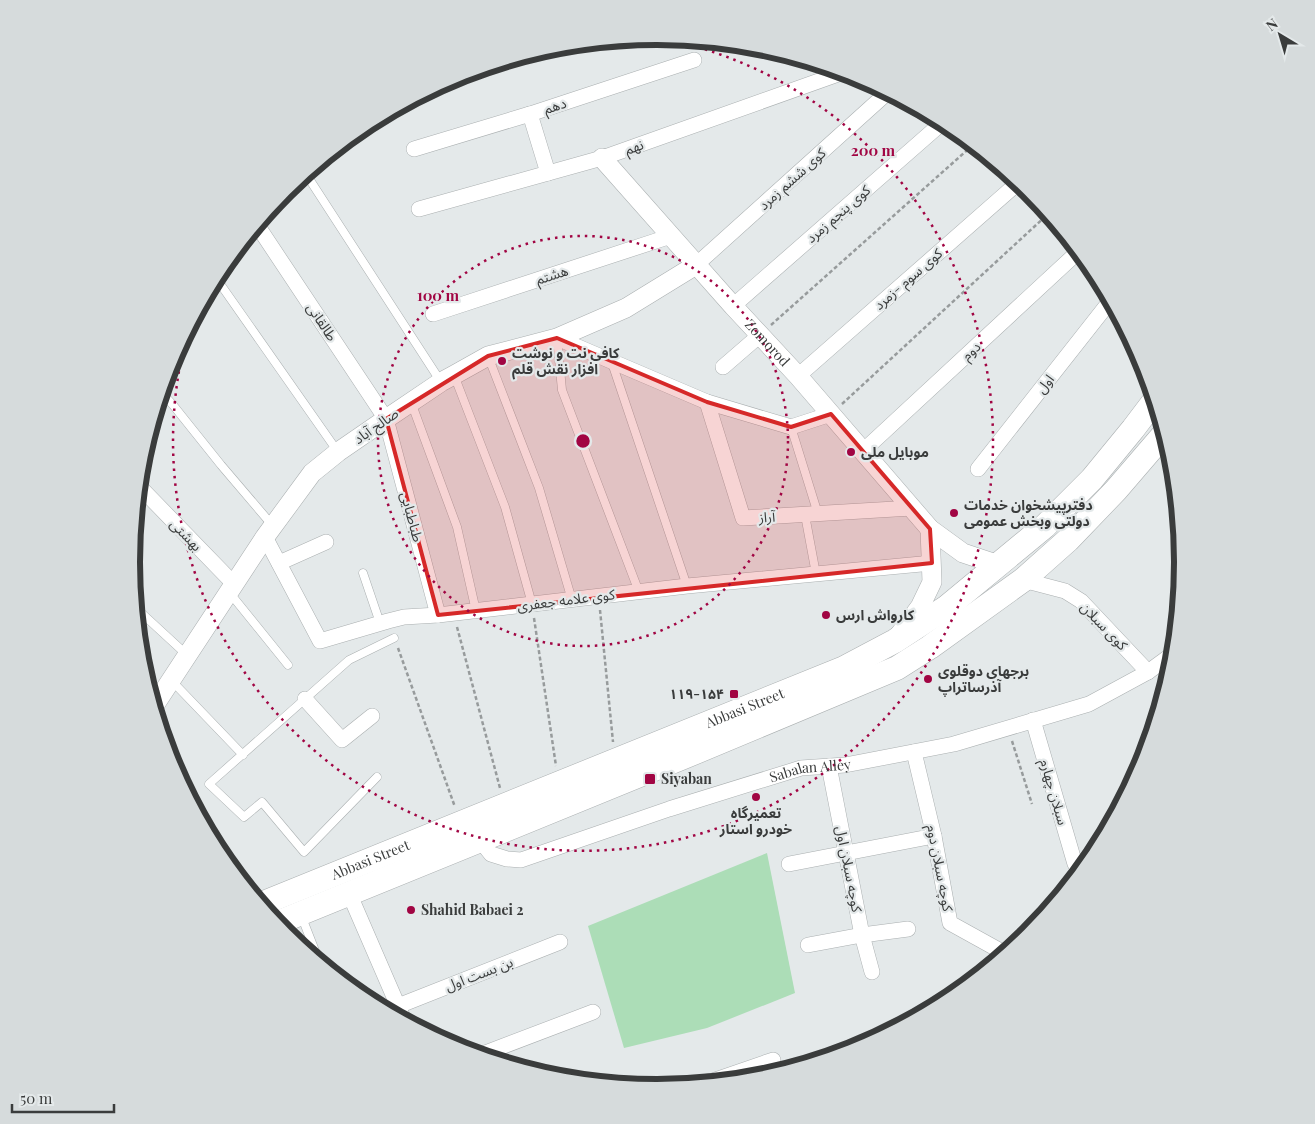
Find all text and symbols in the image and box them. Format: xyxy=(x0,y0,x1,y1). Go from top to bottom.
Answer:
north arrow xyxy=(1255,10,1305,60)
text: N xyxy=(1262,14,1282,35)
street label: دهم xyxy=(541,93,569,120)
street label: نهم xyxy=(622,134,647,161)
text: 200 m xyxy=(851,140,896,160)
street label: کوی ششم زمرد xyxy=(754,143,831,215)
street label: کوی پنجم زمرد xyxy=(801,180,875,248)
street label: کوی سوم -زمرد xyxy=(869,243,947,315)
street label: هشتم xyxy=(533,260,571,291)
text: 100 m xyxy=(417,285,460,305)
street label: طالقانی xyxy=(303,299,342,345)
street label: Zomorod xyxy=(741,315,794,370)
street label: دوم xyxy=(957,337,986,366)
place label: کافی نت و نوشت افزار نقش قلم xyxy=(512,343,620,380)
marker: کافی نت و نوشت افزار نقش قلم xyxy=(496,355,508,367)
street label: اول xyxy=(1031,370,1058,397)
street label: صالح آباد xyxy=(349,403,403,450)
centre of rings xyxy=(574,432,592,450)
place label: موبایل ملی xyxy=(861,442,929,461)
marker: موبایل ملی xyxy=(845,446,857,458)
street label: طباطبایی xyxy=(397,490,428,544)
place label: دفترپیشخوان خدمات دولتی وبخش عمومی xyxy=(964,495,1093,530)
street label: آراز xyxy=(757,507,777,526)
marker: دفترپیشخوان خدمات دولتی وبخش عمومی xyxy=(948,507,960,519)
street label: بهشتی xyxy=(166,514,207,555)
street label: کوی علامه جعفری xyxy=(516,584,616,615)
street label: کوی سبلان xyxy=(1077,597,1132,654)
place label: کارواش ارس xyxy=(836,605,915,624)
marker: کارواش ارس xyxy=(820,609,832,621)
place label: برجهای دوقلوی آذرساتراپ xyxy=(938,661,1029,697)
marker: برجهای دوقلوی آذرساتراپ xyxy=(922,673,934,685)
street label: Abbasi Street xyxy=(702,683,788,732)
place label: ۱۱۹-۱۵۴ xyxy=(669,684,724,703)
marker: ۱۱۹-۱۵۴ xyxy=(728,688,740,700)
street label: Sabalan Alley xyxy=(767,754,852,786)
street label: سبلان چهارم xyxy=(1034,757,1073,828)
place label: Siyaban xyxy=(661,769,712,788)
marker: Siyaban xyxy=(643,772,657,786)
marker: تعمیرگاه خودرو استار xyxy=(750,791,762,803)
place label: تعمیرگاه خودرو استار xyxy=(719,803,792,838)
street label: کوچه سبلان دوم xyxy=(921,823,958,913)
street label: کوچه سبلان اول xyxy=(831,824,867,914)
street label: Abbasi Street xyxy=(327,834,413,884)
place label: Shahid Babaei 2 xyxy=(421,900,523,919)
marker: Shahid Babaei 2 xyxy=(405,904,417,916)
street label: بن بست اول xyxy=(442,952,516,995)
scale bar xyxy=(12,1082,115,1114)
text: 50 m xyxy=(20,1088,53,1108)

